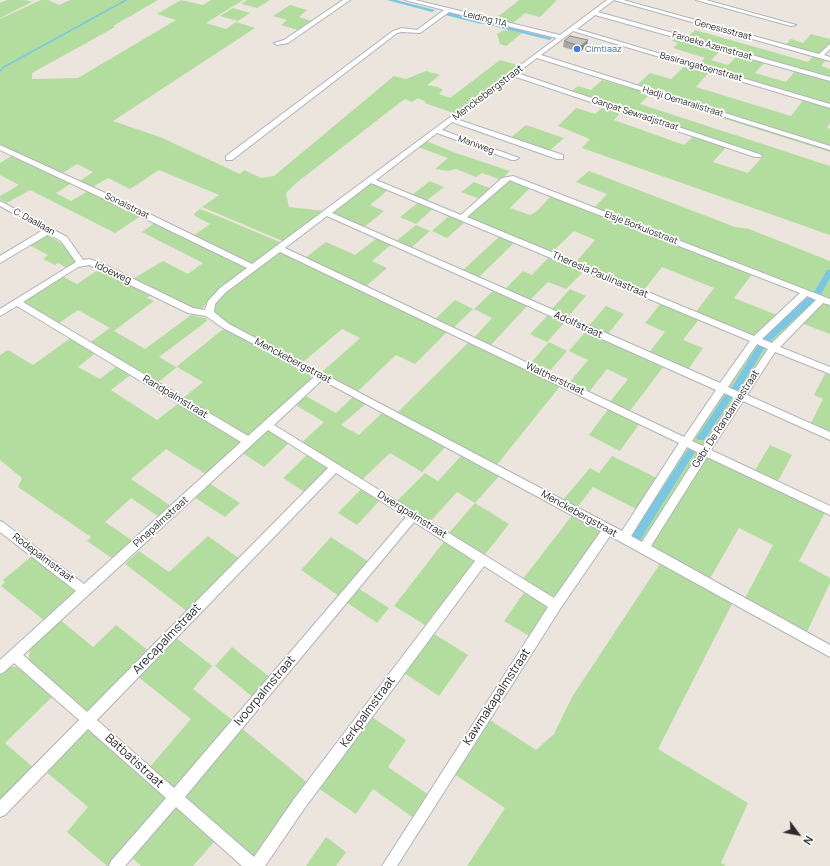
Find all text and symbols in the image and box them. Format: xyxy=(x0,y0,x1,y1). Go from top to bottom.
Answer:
street label: Leiding 11A xyxy=(462,8,508,30)
street label: Genesisstraat xyxy=(693,17,753,43)
street label: Faroeke Azemstraat xyxy=(671,29,753,63)
marker: Cimtiaaz xyxy=(572,44,582,54)
place label: Cimtiaaz xyxy=(585,44,622,54)
street label: Basirangatoenstraat xyxy=(659,50,743,84)
street label: Menckebergstraat xyxy=(450,63,526,123)
street label: Hadji Oemaralistraat xyxy=(641,85,725,119)
street label: Ganpat Sewradjstraat xyxy=(590,95,680,133)
street label: Maniweg xyxy=(457,134,495,156)
street label: Sonalstraat xyxy=(103,191,151,221)
street label: C. Daallaan xyxy=(11,206,57,238)
street label: Elsje Borkulostraat xyxy=(603,209,679,247)
street label: Theresia Paulinastraat xyxy=(550,249,650,301)
street label: Idoeweg xyxy=(93,259,133,287)
street label: Adolfstraat xyxy=(552,309,604,341)
street label: Menckebergstraat xyxy=(253,336,333,386)
street label: Waltherstraat xyxy=(524,360,586,398)
street label: Gebr. De Randamiestraat xyxy=(690,368,762,470)
street label: Randpalmstraat xyxy=(140,373,210,421)
street label: Menckebergstraat xyxy=(539,488,619,540)
street label: Dwergpalmstraat xyxy=(375,489,449,541)
street label: Pinapalmstraat xyxy=(131,494,191,550)
street label: Rodepalmstraat xyxy=(10,531,76,585)
street label: Arecapalmstraat xyxy=(130,601,204,677)
street label: Kawmakapalmstraat xyxy=(460,646,534,748)
street label: Ivoorpalmstraat xyxy=(231,653,299,729)
street label: Kerkpalmstraat xyxy=(337,674,399,750)
street label: Batbatistraat xyxy=(102,731,166,791)
north arrow xyxy=(778,814,818,854)
text: N xyxy=(800,833,817,848)

